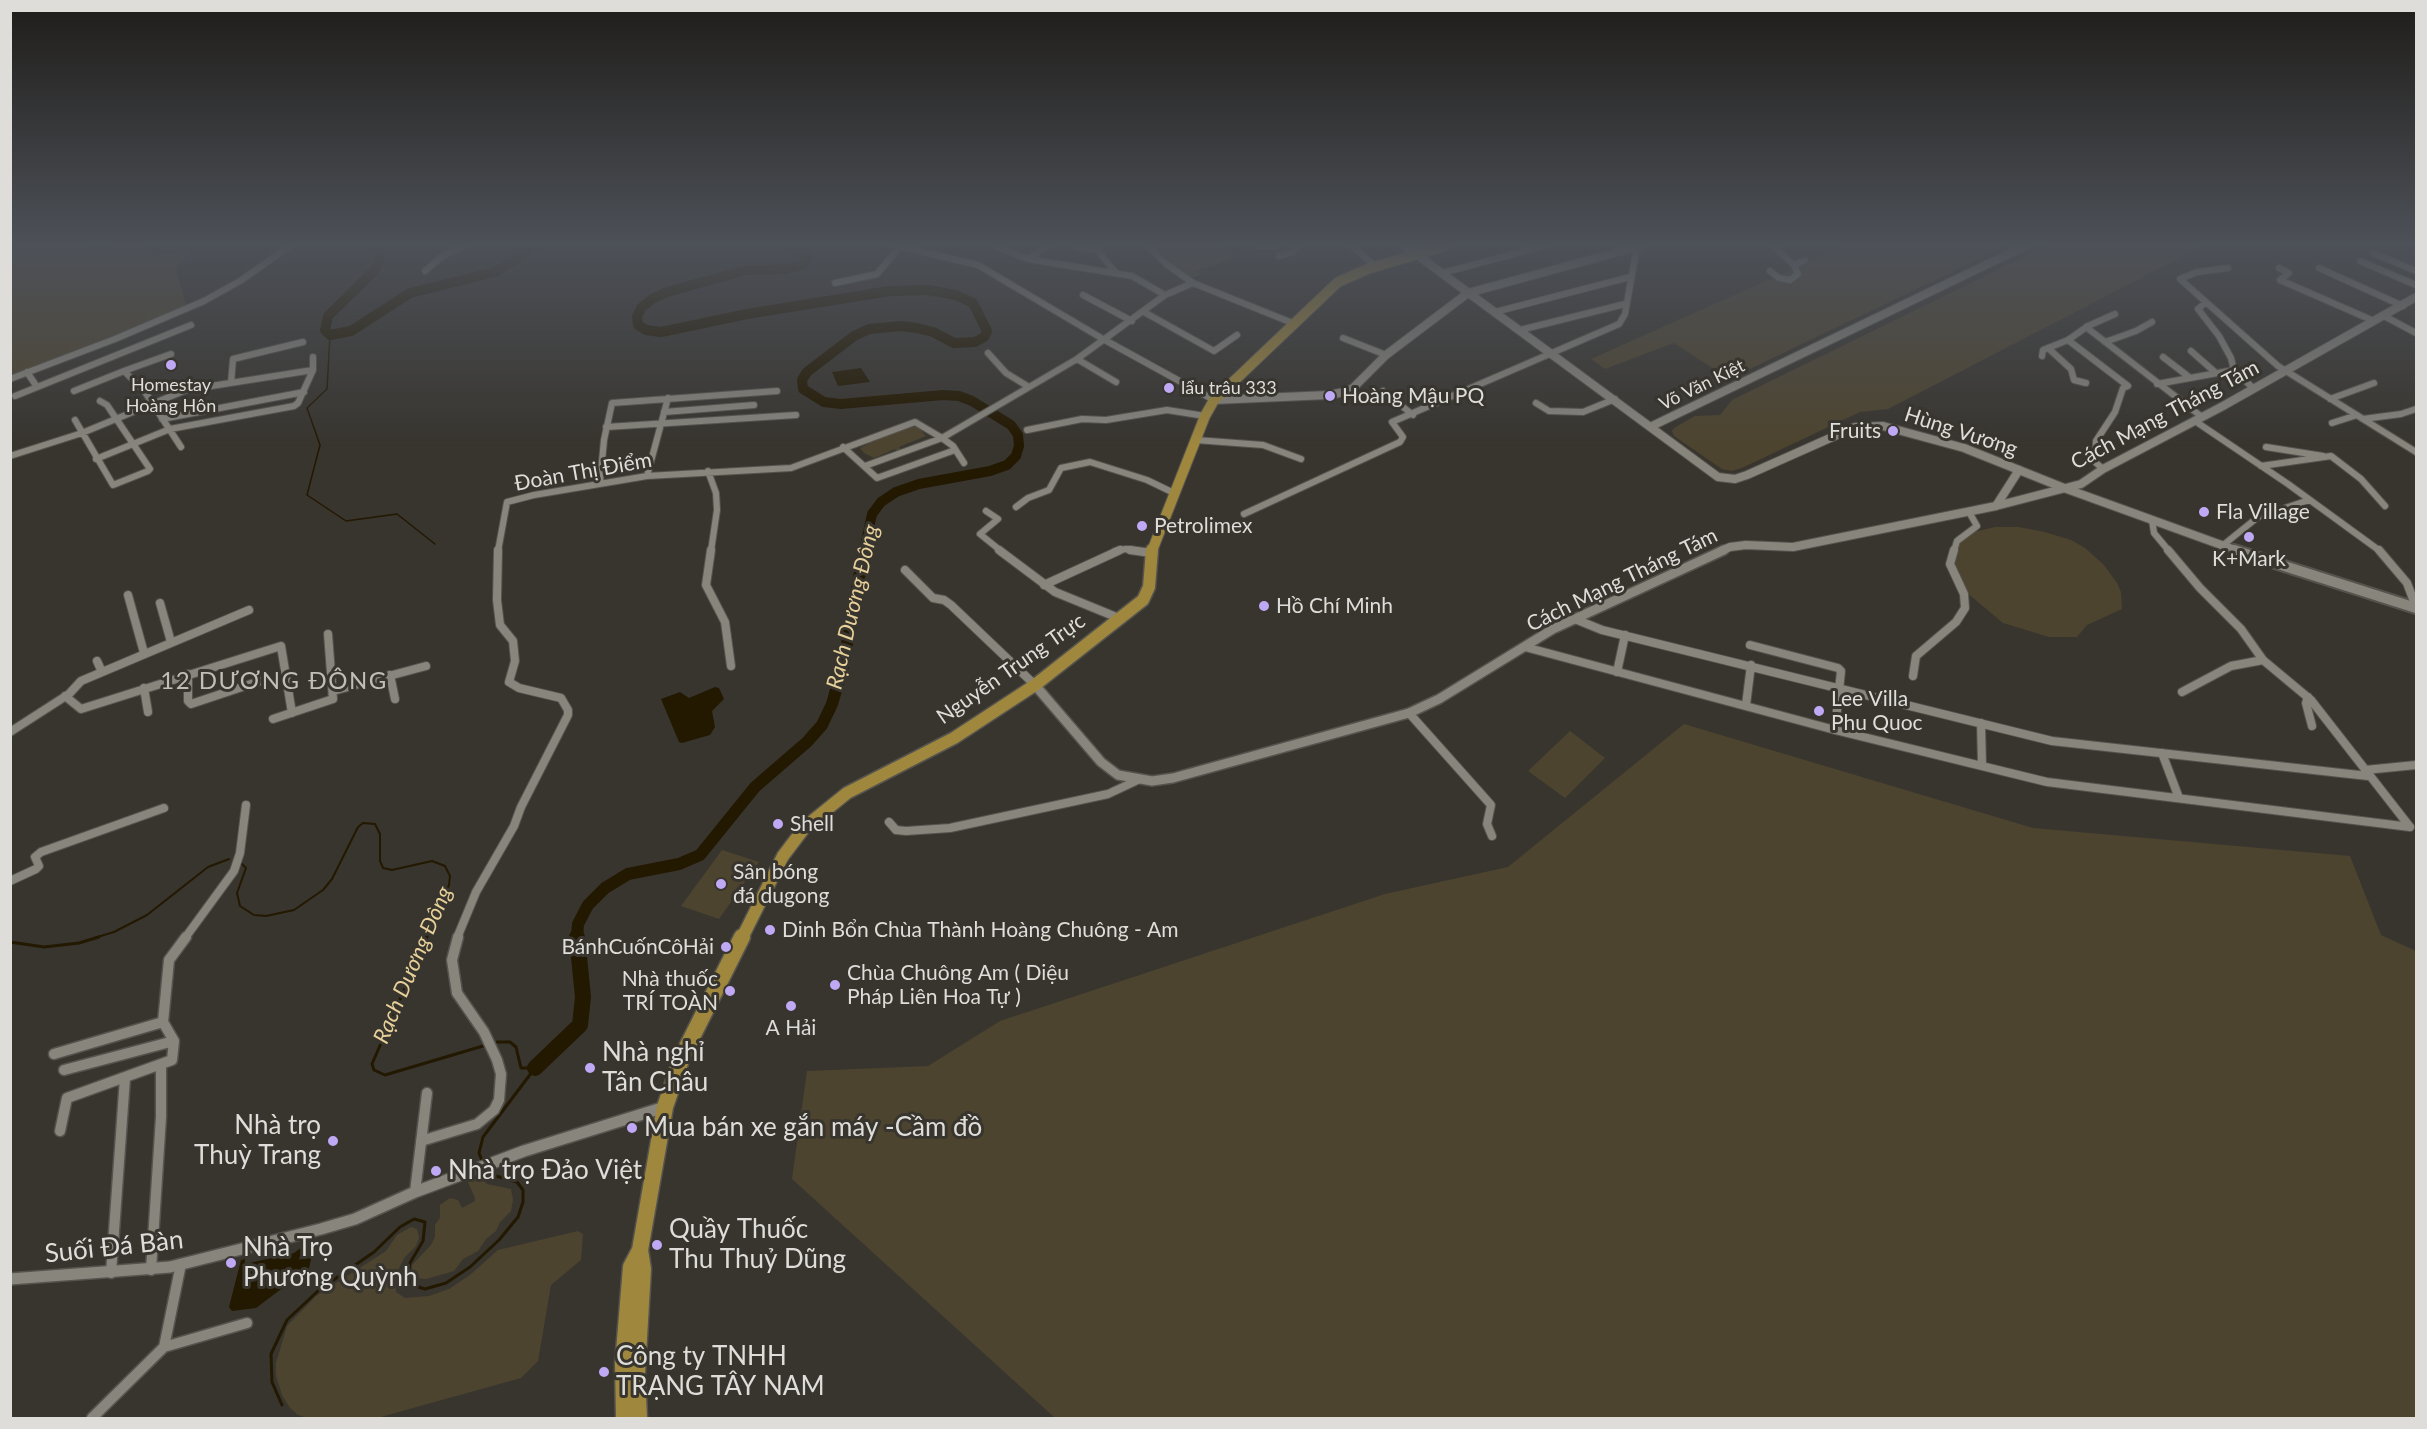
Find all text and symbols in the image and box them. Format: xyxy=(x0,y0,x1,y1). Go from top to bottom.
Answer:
street label: Võ Văn Kiệt xyxy=(1656,355,1748,415)
street label: Cách Mạng Tháng Tám xyxy=(2067,355,2263,475)
marker: Homestay Hoàng Hôn xyxy=(164,358,178,372)
place label: Homestay Hoàng Hôn xyxy=(126,374,216,416)
place label: lẩu trâu 333 xyxy=(1181,377,1277,399)
marker: lẩu trâu 333 xyxy=(1162,381,1176,395)
place label: Hoàng Mậu PQ xyxy=(1342,383,1484,409)
marker: Hoàng Mậu PQ xyxy=(1323,389,1337,403)
street label: Hùng Vương xyxy=(1901,402,2021,462)
place label: Fruits xyxy=(1829,418,1881,444)
marker: Fruits xyxy=(1886,424,1900,438)
street label: Đoàn Thị Điểm xyxy=(512,448,654,496)
place label: Fla Village xyxy=(2216,499,2310,525)
marker: Fla Village xyxy=(2197,505,2211,519)
place label: Petrolimex xyxy=(1154,513,1252,539)
marker: Petrolimex xyxy=(1135,519,1149,533)
water label: Rạch Dương Đông xyxy=(821,522,885,692)
street label: Cách Mạng Tháng Tám xyxy=(1522,523,1722,637)
marker: K+Mark xyxy=(2242,530,2256,544)
place label: K+Mark xyxy=(2212,546,2286,572)
place label: Hồ Chí Minh xyxy=(1276,593,1393,619)
marker: Hồ Chí Minh xyxy=(1257,599,1271,613)
street label: Nguyễn Trung Trực xyxy=(932,608,1090,730)
district label: 12 DƯƠNG ĐÔNG xyxy=(160,667,388,695)
place label: Lee Villa Phu Quoc xyxy=(1831,686,1923,736)
marker: Lee Villa Phu Quoc xyxy=(1812,704,1826,718)
place label: Shell xyxy=(790,811,834,837)
marker: Shell xyxy=(771,817,785,831)
place label: Sân bóng đá dugong xyxy=(733,859,829,909)
marker: Sân bóng đá dugong xyxy=(714,877,728,891)
water label: Rạch Dương Đông xyxy=(368,882,458,1048)
place label: Dinh Bổn Chùa Thành Hoàng Chuông - Am xyxy=(782,917,1179,943)
marker: Dinh Bổn Chùa Thành Hoàng Chuông - Am xyxy=(763,923,777,937)
place label: BánhCuốnCôHải xyxy=(561,934,714,960)
marker: BánhCuốnCôHải xyxy=(719,940,733,954)
place label: Chùa Chuông Am ( Diệu Pháp Liên Hoa Tự ) xyxy=(847,960,1069,1010)
place label: Nhà thuốc TRÍ TOÀN xyxy=(622,966,718,1016)
marker: Chùa Chuông Am ( Diệu Pháp Liên Hoa Tự ) xyxy=(828,978,842,992)
marker: Nhà thuốc TRÍ TOÀN xyxy=(723,984,737,998)
marker: A Hải xyxy=(784,999,798,1013)
place label: A Hải xyxy=(766,1015,816,1041)
place label: Nhà nghỉ Tân Châu xyxy=(602,1037,708,1098)
marker: Nhà nghỉ Tân Châu xyxy=(583,1061,597,1075)
place label: Nhà trọ Thuỳ Trang xyxy=(194,1110,321,1172)
place label: Mua bán xe gắn máy -Cầm đồ xyxy=(644,1112,982,1144)
marker: Mua bán xe gắn máy -Cầm đồ xyxy=(625,1121,639,1135)
marker: Nhà trọ Thuỳ Trang xyxy=(326,1134,340,1148)
place label: Nhà trọ Đảo Việt xyxy=(448,1155,642,1187)
marker: Nhà trọ Đảo Việt xyxy=(429,1164,443,1178)
place label: Quầy Thuốc Thu Thuỷ Dũng xyxy=(669,1214,846,1276)
street label: Suối Đá Bàn xyxy=(43,1224,185,1270)
place label: Nhà Trọ Phương Quỳnh xyxy=(243,1232,418,1294)
marker: Quầy Thuốc Thu Thuỷ Dũng xyxy=(650,1238,664,1252)
marker: Nhà Trọ Phương Quỳnh xyxy=(224,1256,238,1270)
place label: Công ty TNHH TRẠNG TÂY NAM xyxy=(616,1341,825,1402)
marker: Công ty TNHH TRẠNG TÂY NAM xyxy=(597,1365,611,1379)

